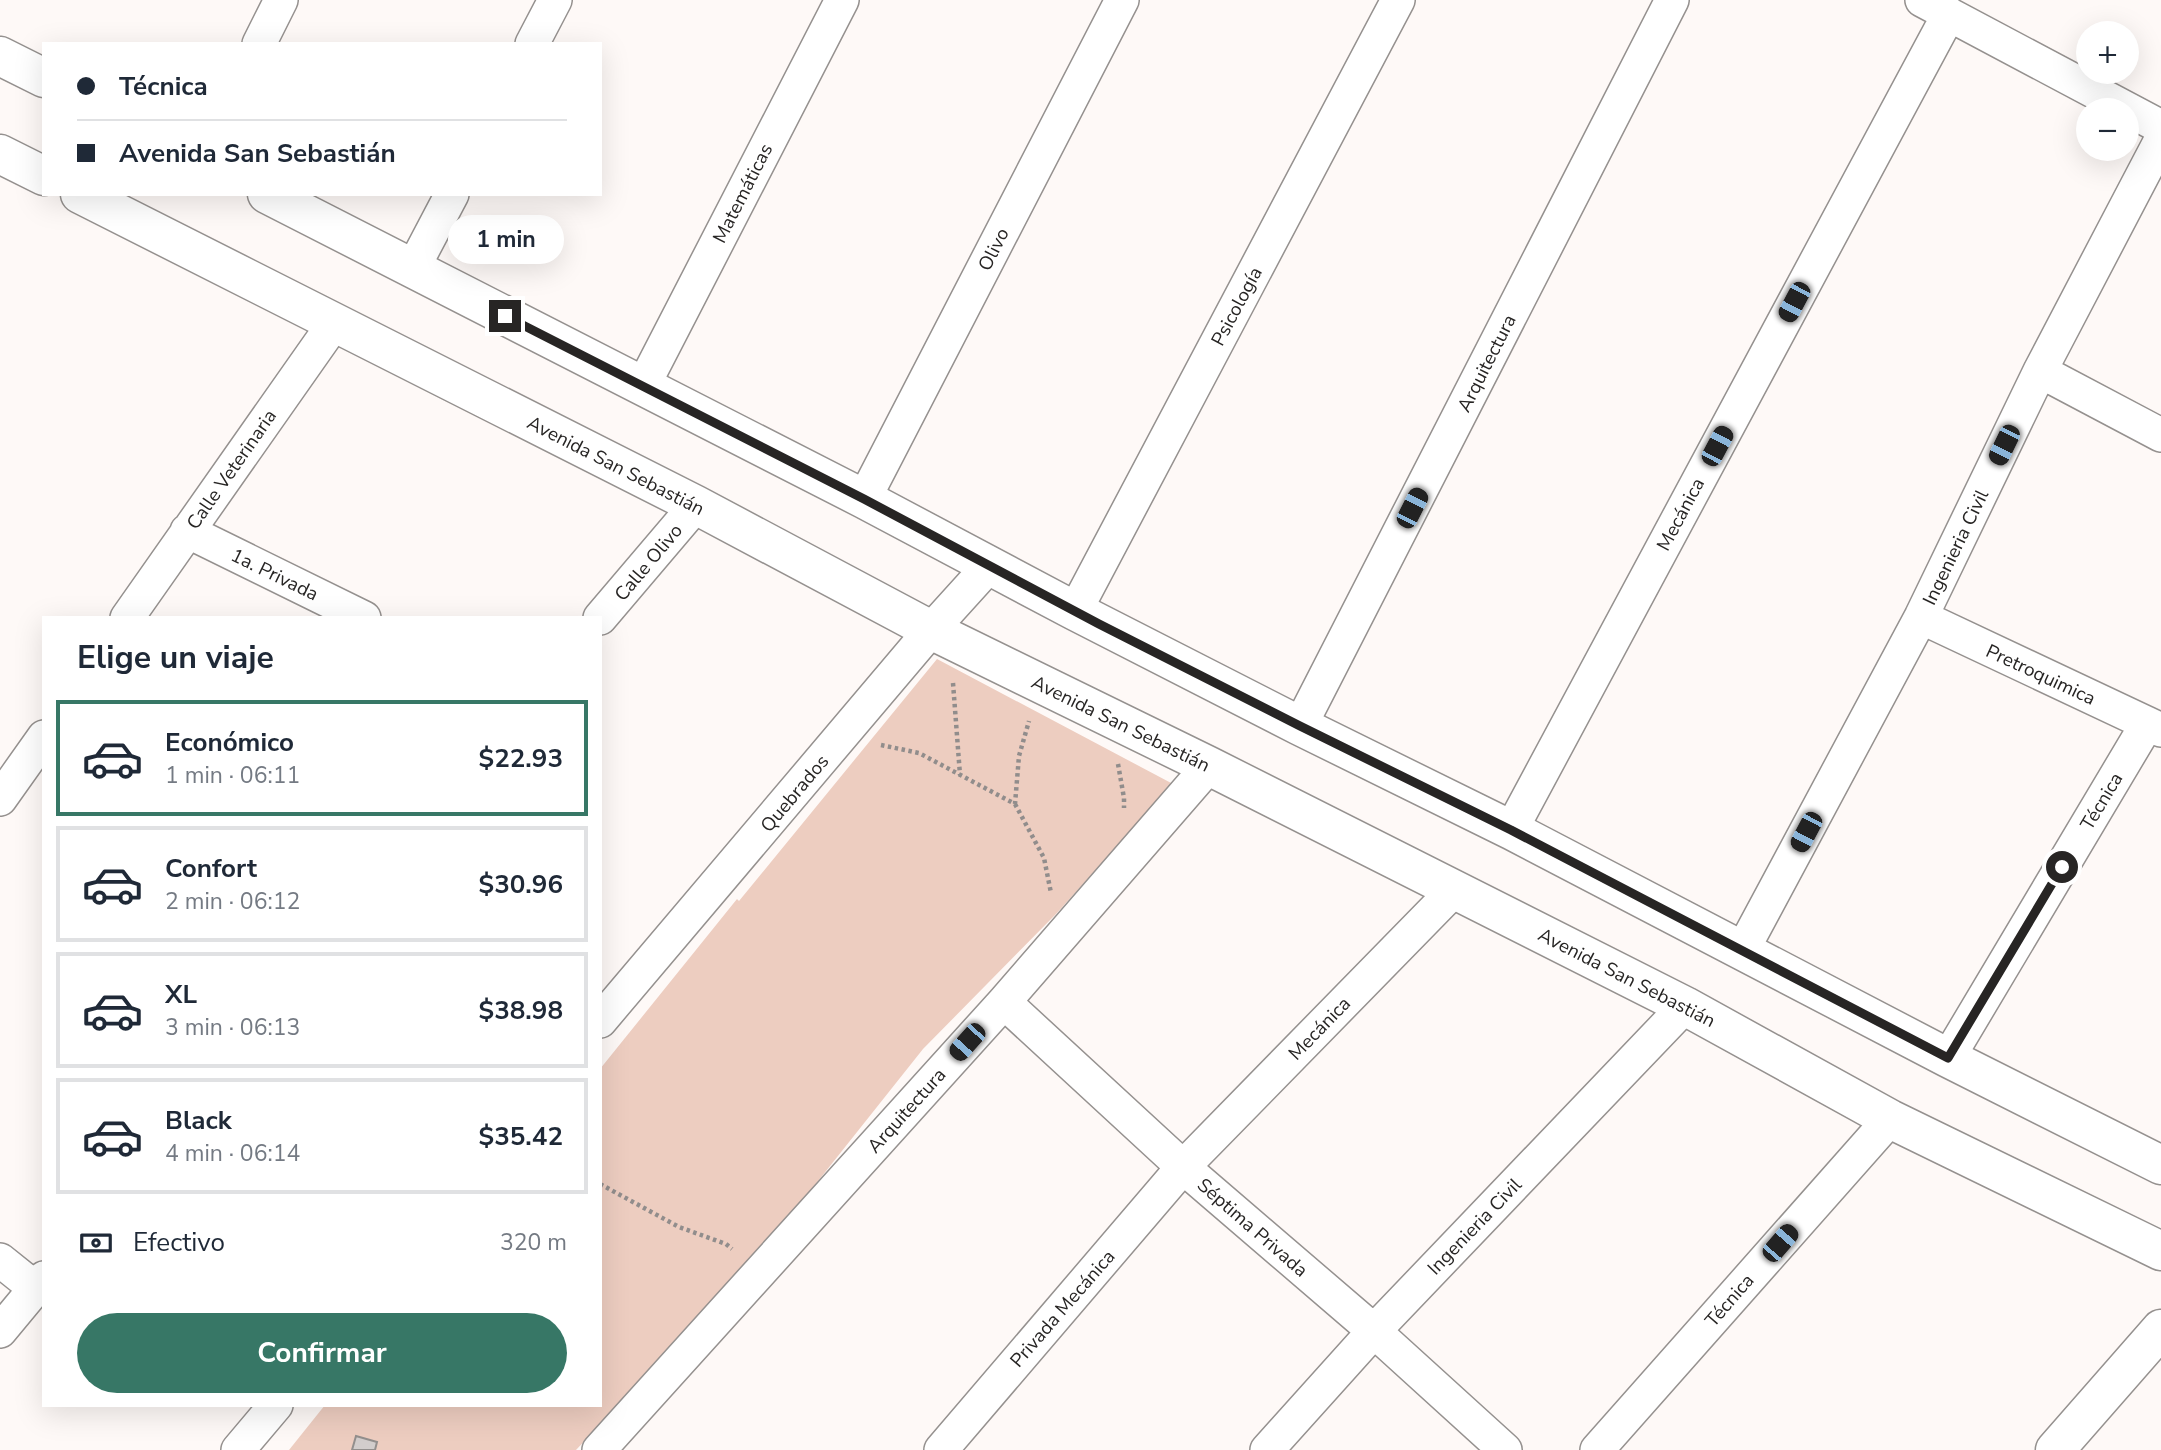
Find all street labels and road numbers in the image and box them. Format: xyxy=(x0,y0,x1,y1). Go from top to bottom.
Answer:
street label: Matemáticas xyxy=(707,139,779,248)
street label: Olivo xyxy=(972,224,1016,275)
street label: Psicología xyxy=(1205,262,1269,351)
street label: Arquitectura xyxy=(1451,310,1523,417)
street label: Calle Veterinaria xyxy=(181,404,283,535)
street label: Avenida San Sebastián xyxy=(522,410,709,522)
street label: Mecánica xyxy=(1651,473,1711,556)
street label: Ingenieria Civil xyxy=(1917,485,1995,609)
street label: Calle Olivo xyxy=(609,518,689,607)
street label: 1a. Privada xyxy=(226,542,323,607)
street label: Pretroquimica xyxy=(1982,638,2100,712)
street label: Avenida San Sebastián xyxy=(1027,669,1214,778)
street label: Quebrados xyxy=(755,749,835,838)
street label: Técnica xyxy=(2075,768,2129,835)
street label: Avenida San Sebastián xyxy=(1533,922,1720,1034)
street label: Mecánica xyxy=(1283,991,1357,1066)
street label: Arquitectura xyxy=(862,1062,952,1159)
street label: Séptima Privada xyxy=(1191,1172,1313,1283)
street label: Ingenieria Civil xyxy=(1422,1172,1528,1281)
street label: Privada Mecánica xyxy=(1004,1244,1121,1373)
street label: Técnica xyxy=(1699,1268,1760,1333)

